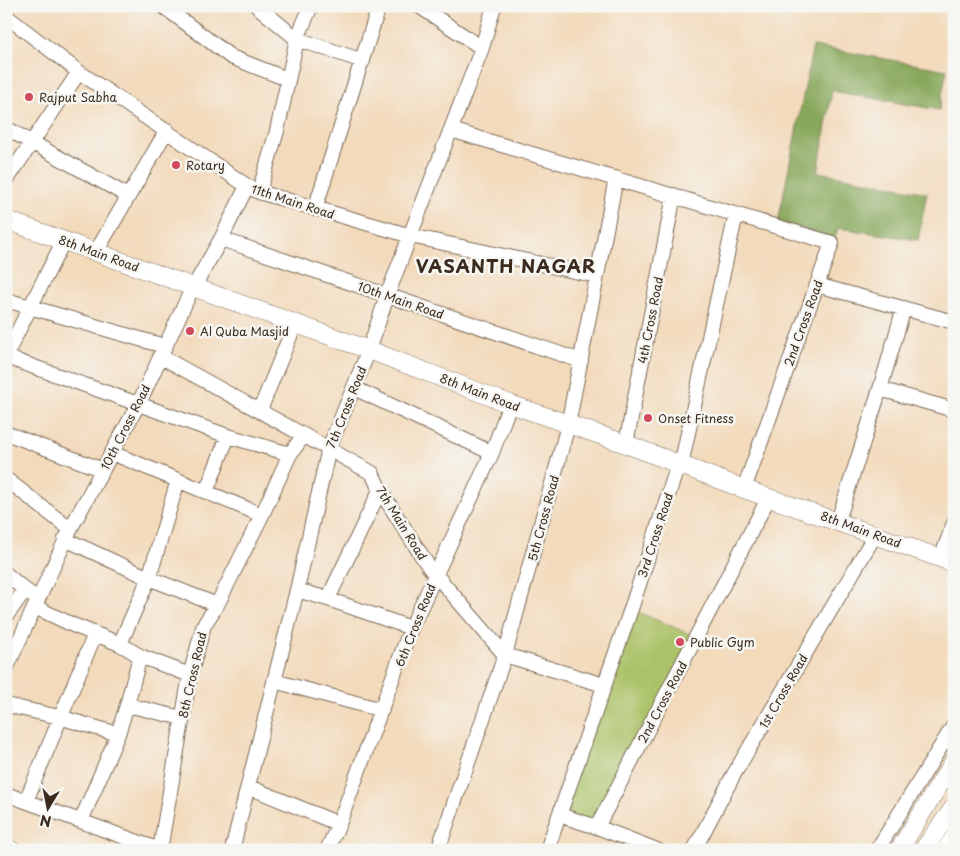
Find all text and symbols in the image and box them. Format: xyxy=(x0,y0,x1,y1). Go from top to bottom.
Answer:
place label: Rajput Sabha xyxy=(39,88,117,106)
marker: Rajput Sabha xyxy=(23,91,35,103)
place label: Rotary xyxy=(186,156,225,174)
marker: Rotary xyxy=(170,159,182,171)
street label: 11th Main Road xyxy=(249,179,337,223)
street label: 8th Main Road xyxy=(56,230,142,276)
district label: VASANTH NAGAR xyxy=(416,252,596,279)
street label: 4th Cross Road xyxy=(633,275,667,365)
street label: 10th Main Road xyxy=(355,277,447,323)
street label: 2nd Cross Road xyxy=(779,277,827,369)
place label: Al Quba Masjid xyxy=(200,322,289,340)
marker: Al Quba Masjid xyxy=(184,325,196,337)
street label: 7th Cross Road xyxy=(321,363,371,451)
street label: 8th Main Road xyxy=(437,368,523,416)
street label: 10th Cross Road xyxy=(96,381,154,473)
place label: Onset Fitness xyxy=(658,409,734,427)
marker: Onset Fitness xyxy=(642,412,654,424)
street label: 5th Cross Road xyxy=(523,473,563,563)
street label: 7th Main Road xyxy=(372,483,432,563)
street label: 3rd Cross Road xyxy=(633,490,677,580)
street label: 8th Main Road xyxy=(818,506,904,552)
street label: 6th Cross Road xyxy=(390,581,440,669)
street label: 8th Cross Road xyxy=(173,630,211,720)
place label: Public Gym xyxy=(690,633,755,651)
marker: Public Gym xyxy=(674,636,686,648)
street label: 1st Cross Road xyxy=(754,650,812,732)
street label: 2nd Cross Road xyxy=(633,658,691,746)
north arrow xyxy=(22,784,72,834)
text: N xyxy=(38,810,53,833)

